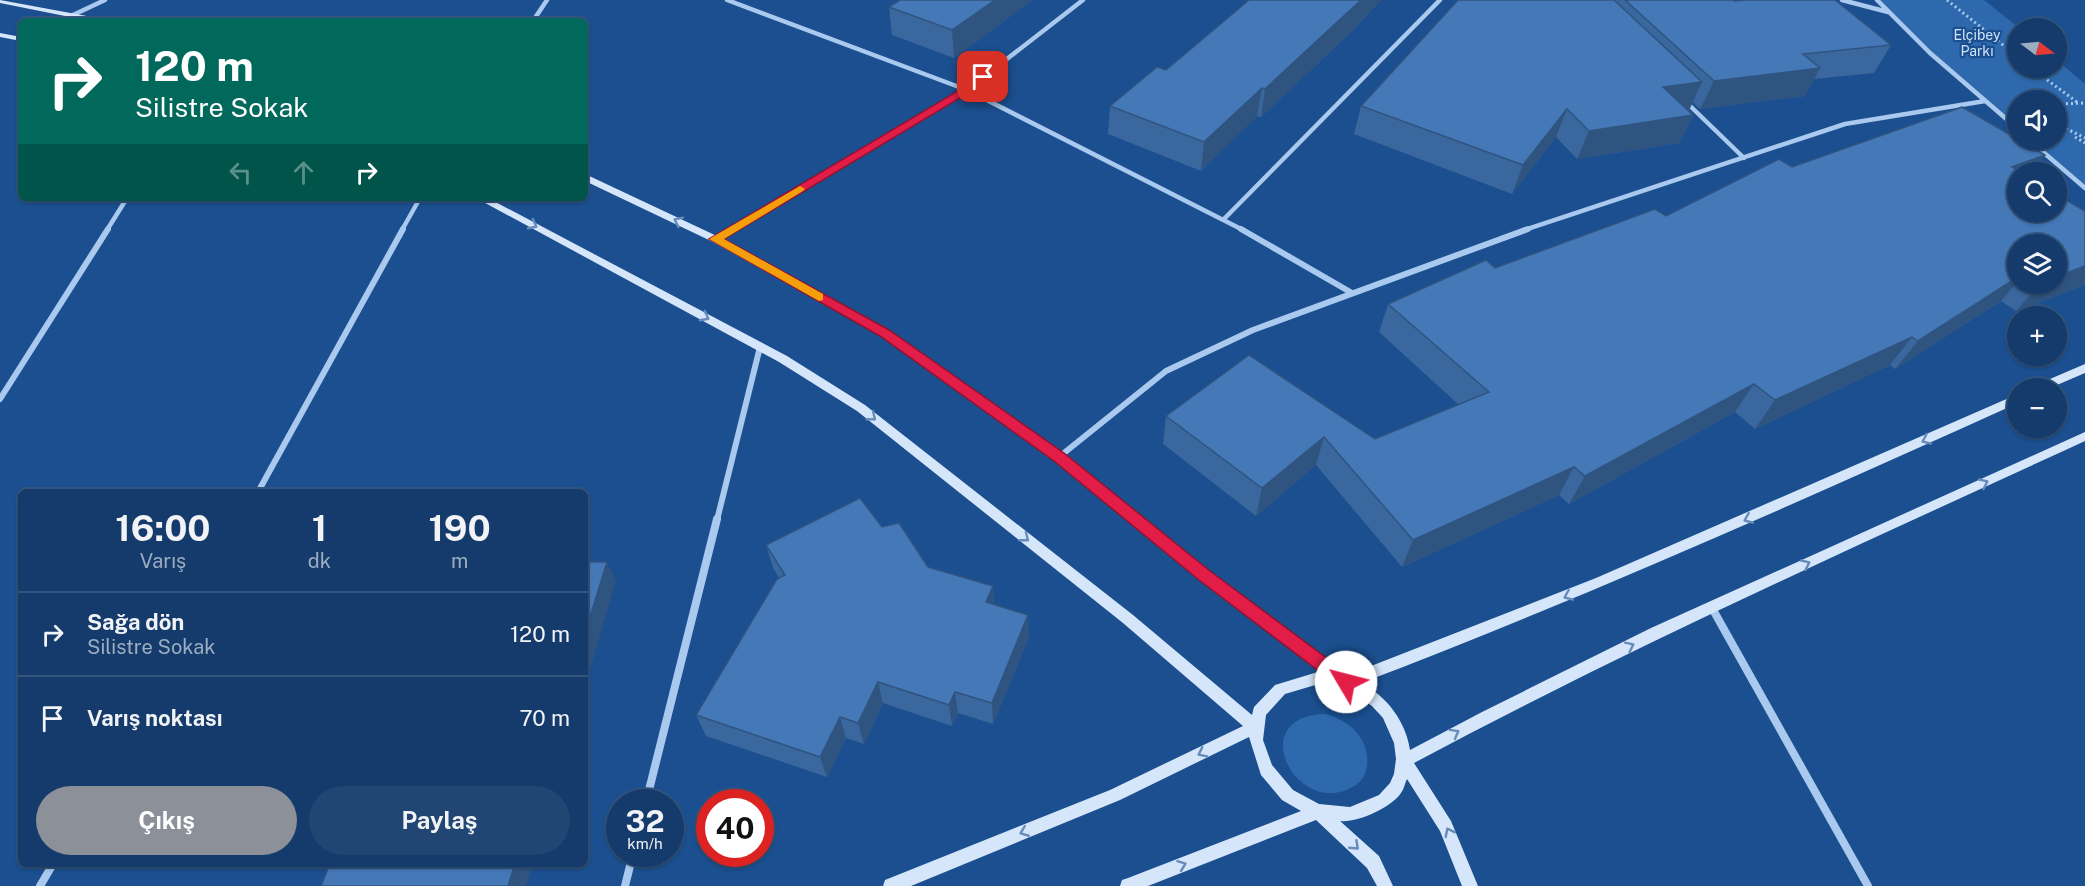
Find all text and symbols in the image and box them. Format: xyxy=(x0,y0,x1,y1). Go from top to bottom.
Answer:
north arrow xyxy=(2007,18,2067,78)
map controls xyxy=(2007,18,2067,438)
park label: Elçibey Parkı xyxy=(1953,27,2001,59)
text: 120 m xyxy=(135,41,254,90)
icon: right xyxy=(36,42,114,120)
pin xyxy=(957,51,1008,102)
icon: arrive xyxy=(966,60,999,93)
button: sound xyxy=(2007,90,2067,150)
text: Silistre Sokak xyxy=(135,91,309,123)
icon: left xyxy=(224,156,257,189)
icon: ahead xyxy=(287,156,320,189)
icon: right xyxy=(350,156,383,189)
button: search xyxy=(2007,162,2067,222)
one-way arrow xyxy=(673,217,684,229)
one-way arrow xyxy=(526,218,537,229)
button: layers xyxy=(2007,234,2067,294)
button: + xyxy=(2007,306,2067,366)
one-way arrow xyxy=(698,310,709,321)
button: − xyxy=(2007,378,2067,438)
one-way arrow xyxy=(865,410,876,421)
one-way arrow xyxy=(1921,432,1932,444)
one-way arrow xyxy=(1977,478,1988,490)
text: 16:00 xyxy=(115,507,211,549)
text: 1 xyxy=(312,507,327,549)
text: 190 xyxy=(428,507,491,549)
one-way arrow xyxy=(1743,512,1754,524)
one-way arrow xyxy=(1018,531,1029,542)
text: Varış xyxy=(140,549,186,573)
text: dk xyxy=(308,549,331,573)
text: m xyxy=(451,549,468,573)
one-way arrow xyxy=(1800,559,1811,571)
one-way arrow xyxy=(1564,589,1575,601)
text: Sağa dön xyxy=(87,609,184,635)
icon: right xyxy=(36,618,69,651)
text: 120 m xyxy=(510,621,570,647)
text: Silistre Sokak xyxy=(87,635,216,659)
one-way arrow xyxy=(1623,642,1634,654)
position arrow xyxy=(1314,650,1378,714)
icon: arrive xyxy=(36,702,69,735)
text: Varış noktası xyxy=(87,705,222,731)
text: 70 m xyxy=(519,705,570,731)
one-way arrow xyxy=(1449,729,1459,740)
one-way arrow xyxy=(1198,745,1209,757)
button: Çıkış xyxy=(36,786,297,855)
button: Paylaş xyxy=(309,786,570,855)
speed limit sign: 40 xyxy=(696,789,774,867)
text: 32 xyxy=(625,803,665,839)
one-way arrow xyxy=(1020,825,1031,837)
one-way arrow xyxy=(1444,827,1456,838)
text: km/h xyxy=(627,835,663,852)
one-way arrow xyxy=(1348,838,1359,849)
one-way arrow xyxy=(1176,859,1187,872)

